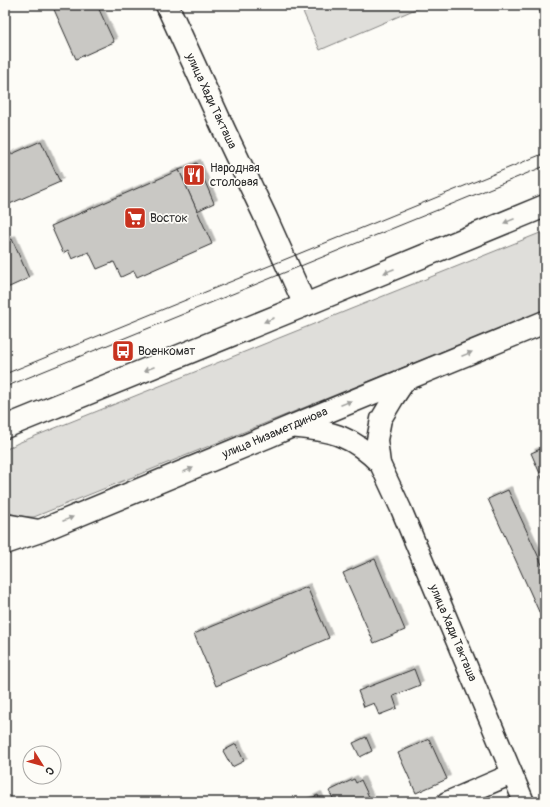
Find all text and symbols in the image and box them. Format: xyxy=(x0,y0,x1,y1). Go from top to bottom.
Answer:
street label: улица Хади Такташа xyxy=(182,50,240,152)
place label: Народная столовая xyxy=(210,161,260,190)
restaurant icon: Народная столовая xyxy=(181,162,207,188)
supermarket icon: Восток xyxy=(122,205,148,231)
place label: Восток xyxy=(150,211,188,226)
one-way arrow xyxy=(503,218,514,224)
one-way arrow xyxy=(382,268,394,274)
one-way arrow xyxy=(263,317,275,323)
bus stop icon: Военкомат xyxy=(110,338,136,364)
place label: Военкомат xyxy=(138,344,195,359)
one-way arrow xyxy=(461,351,473,357)
one-way arrow xyxy=(142,366,154,372)
one-way arrow xyxy=(341,400,353,406)
street label: улица Низаметдинова xyxy=(219,404,330,462)
one-way arrow xyxy=(182,466,194,472)
one-way arrow xyxy=(62,516,74,522)
street label: улица Хади Такташа xyxy=(425,581,480,684)
north arrow xyxy=(22,745,62,785)
text: С xyxy=(42,764,57,778)

